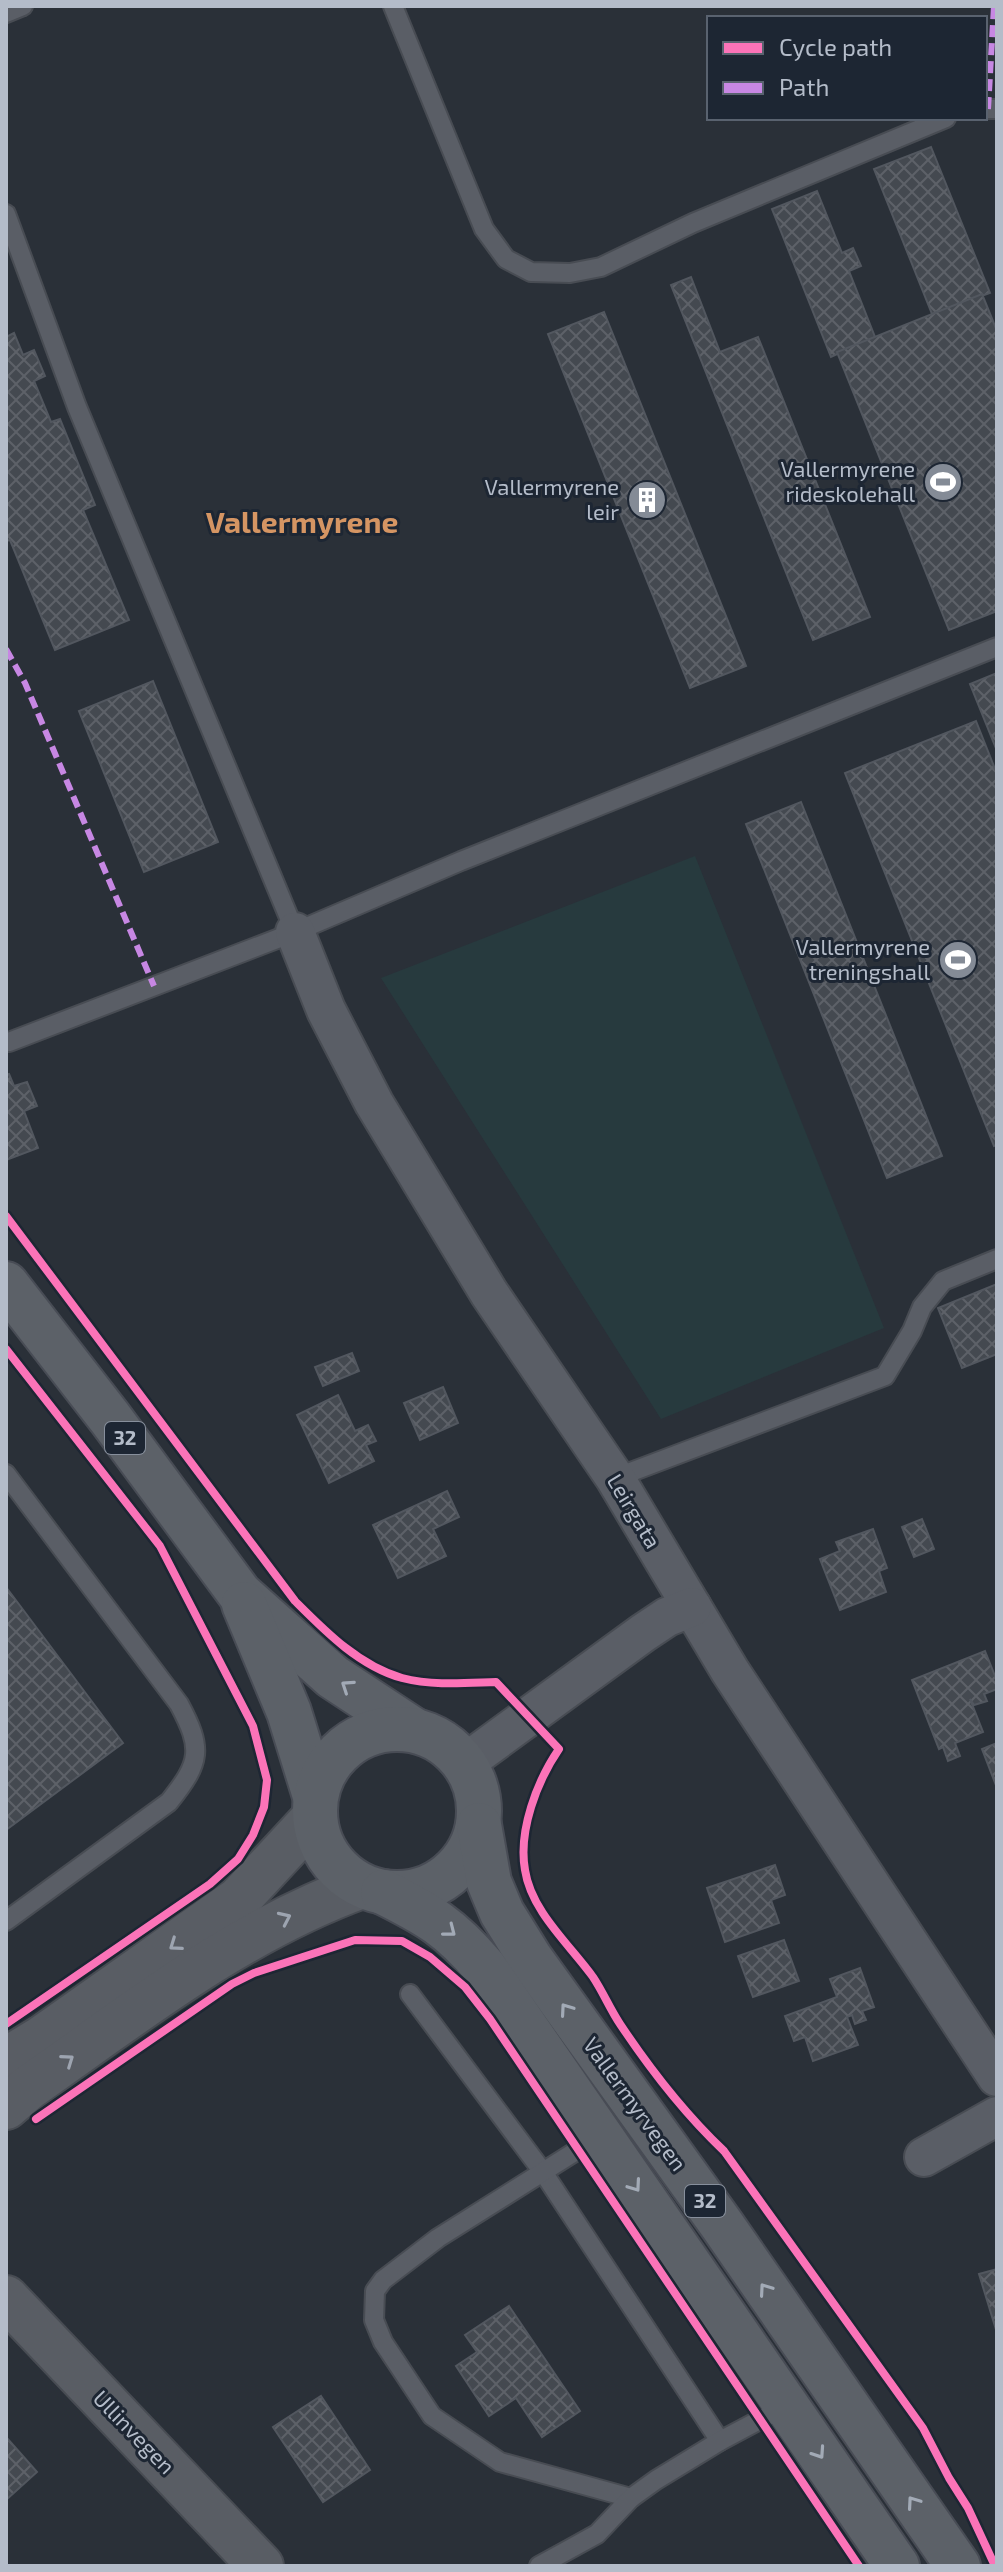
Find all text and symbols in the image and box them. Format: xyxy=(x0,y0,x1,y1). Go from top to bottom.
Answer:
legend xyxy=(707,16,987,120)
text: Cycle path xyxy=(779,32,892,61)
text: Path xyxy=(779,72,829,101)
place label: Vallermyrene rideskolehall xyxy=(781,455,915,506)
sports icon: Vallermyrene rideskolehall xyxy=(922,461,964,503)
place label: Vallermyrene leir xyxy=(485,473,619,524)
building icon: Vallermyrene leir xyxy=(626,479,668,521)
district label: Vallermyrene xyxy=(206,503,398,540)
place label: Vallermyrene treningshall xyxy=(796,933,930,984)
sports icon: Vallermyrene treningshall xyxy=(937,939,979,981)
road number: 32 xyxy=(105,1422,145,1454)
street label: Leirgata xyxy=(603,1469,667,1552)
one-way arrow xyxy=(341,1681,356,1696)
one-way arrow xyxy=(277,1912,292,1928)
one-way arrow xyxy=(441,1921,456,1935)
one-way arrow xyxy=(169,1935,183,1950)
one-way arrow xyxy=(561,2003,575,2017)
street label: Vallermyrvegen xyxy=(579,2032,693,2175)
one-way arrow xyxy=(59,2055,74,2070)
one-way arrow xyxy=(625,2178,640,2192)
road number: 32 xyxy=(685,2185,725,2217)
one-way arrow xyxy=(760,2283,775,2298)
street label: Ullinvegen xyxy=(89,2384,181,2478)
one-way arrow xyxy=(809,2445,824,2459)
one-way arrow xyxy=(908,2497,923,2511)

